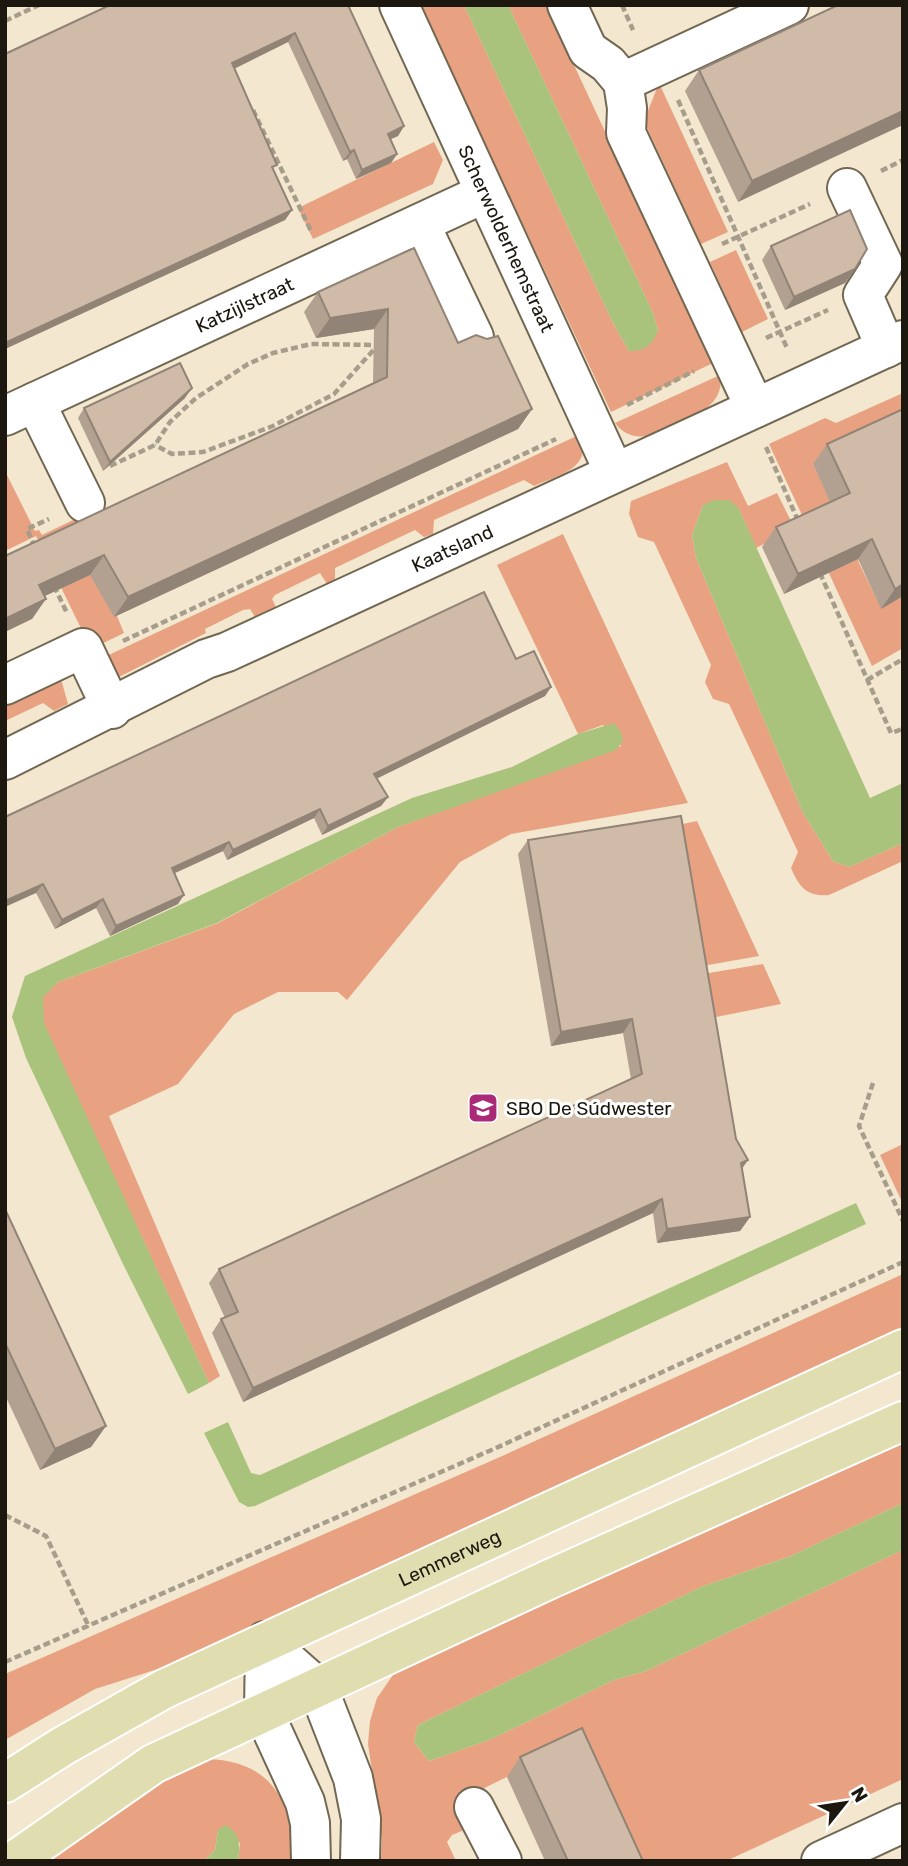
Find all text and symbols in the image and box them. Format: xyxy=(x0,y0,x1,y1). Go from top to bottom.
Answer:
street label: Scherwolderhemstraat xyxy=(453,142,559,336)
street label: Katzijlstraat xyxy=(192,272,298,338)
street label: Kaatsland xyxy=(408,520,497,577)
school or university icon: SBO De Súdwester xyxy=(466,1091,500,1125)
place label: SBO De Súdwester xyxy=(506,1097,672,1120)
street label: Lemmerweg xyxy=(395,1525,504,1592)
north arrow xyxy=(810,1768,880,1838)
text: N xyxy=(846,1783,873,1806)

